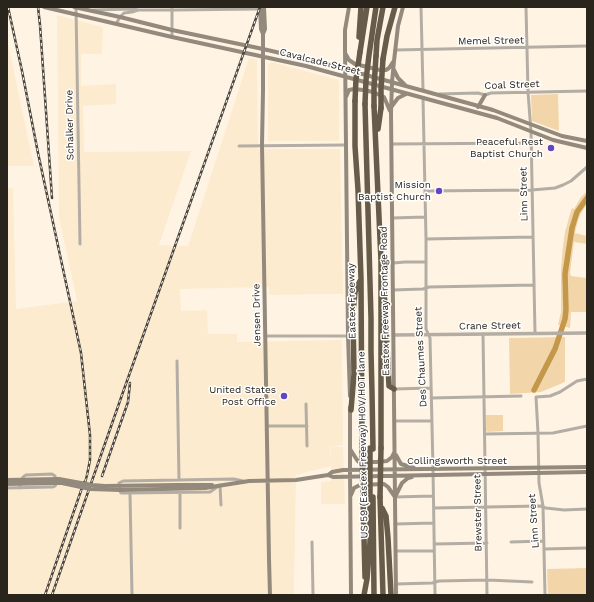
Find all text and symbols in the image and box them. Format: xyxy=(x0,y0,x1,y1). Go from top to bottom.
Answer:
street label: Memel Street xyxy=(458,34,524,48)
street label: Cavalcade Street xyxy=(278,46,362,78)
street label: Coal Street xyxy=(484,78,540,92)
street label: Schalker Drive xyxy=(63,90,77,160)
place label: Peaceful Rest Baptist Church xyxy=(470,136,543,160)
marker: Peaceful Rest Baptist Church xyxy=(546,143,556,153)
street label: Linn Street xyxy=(518,167,530,221)
place label: Mission Baptist Church xyxy=(358,179,431,202)
marker: Mission Baptist Church xyxy=(434,186,444,196)
street label: Eastex Freeway Frontage Road xyxy=(378,226,392,376)
street label: Eastex Freeway xyxy=(345,263,359,339)
street label: Jensen Drive xyxy=(250,283,264,347)
street label: Des Chaumes Street xyxy=(412,306,430,408)
street label: Crane Street xyxy=(459,319,521,333)
street label: US 59 (Eastex Freeway) HOV/HOT lane xyxy=(355,351,371,539)
place label: United States Post Office xyxy=(209,384,276,408)
marker: United States Post Office xyxy=(279,391,289,401)
street label: Collingsworth Street xyxy=(407,455,507,467)
street label: Brewster Street xyxy=(471,474,485,552)
street label: Linn Street xyxy=(526,493,542,549)

